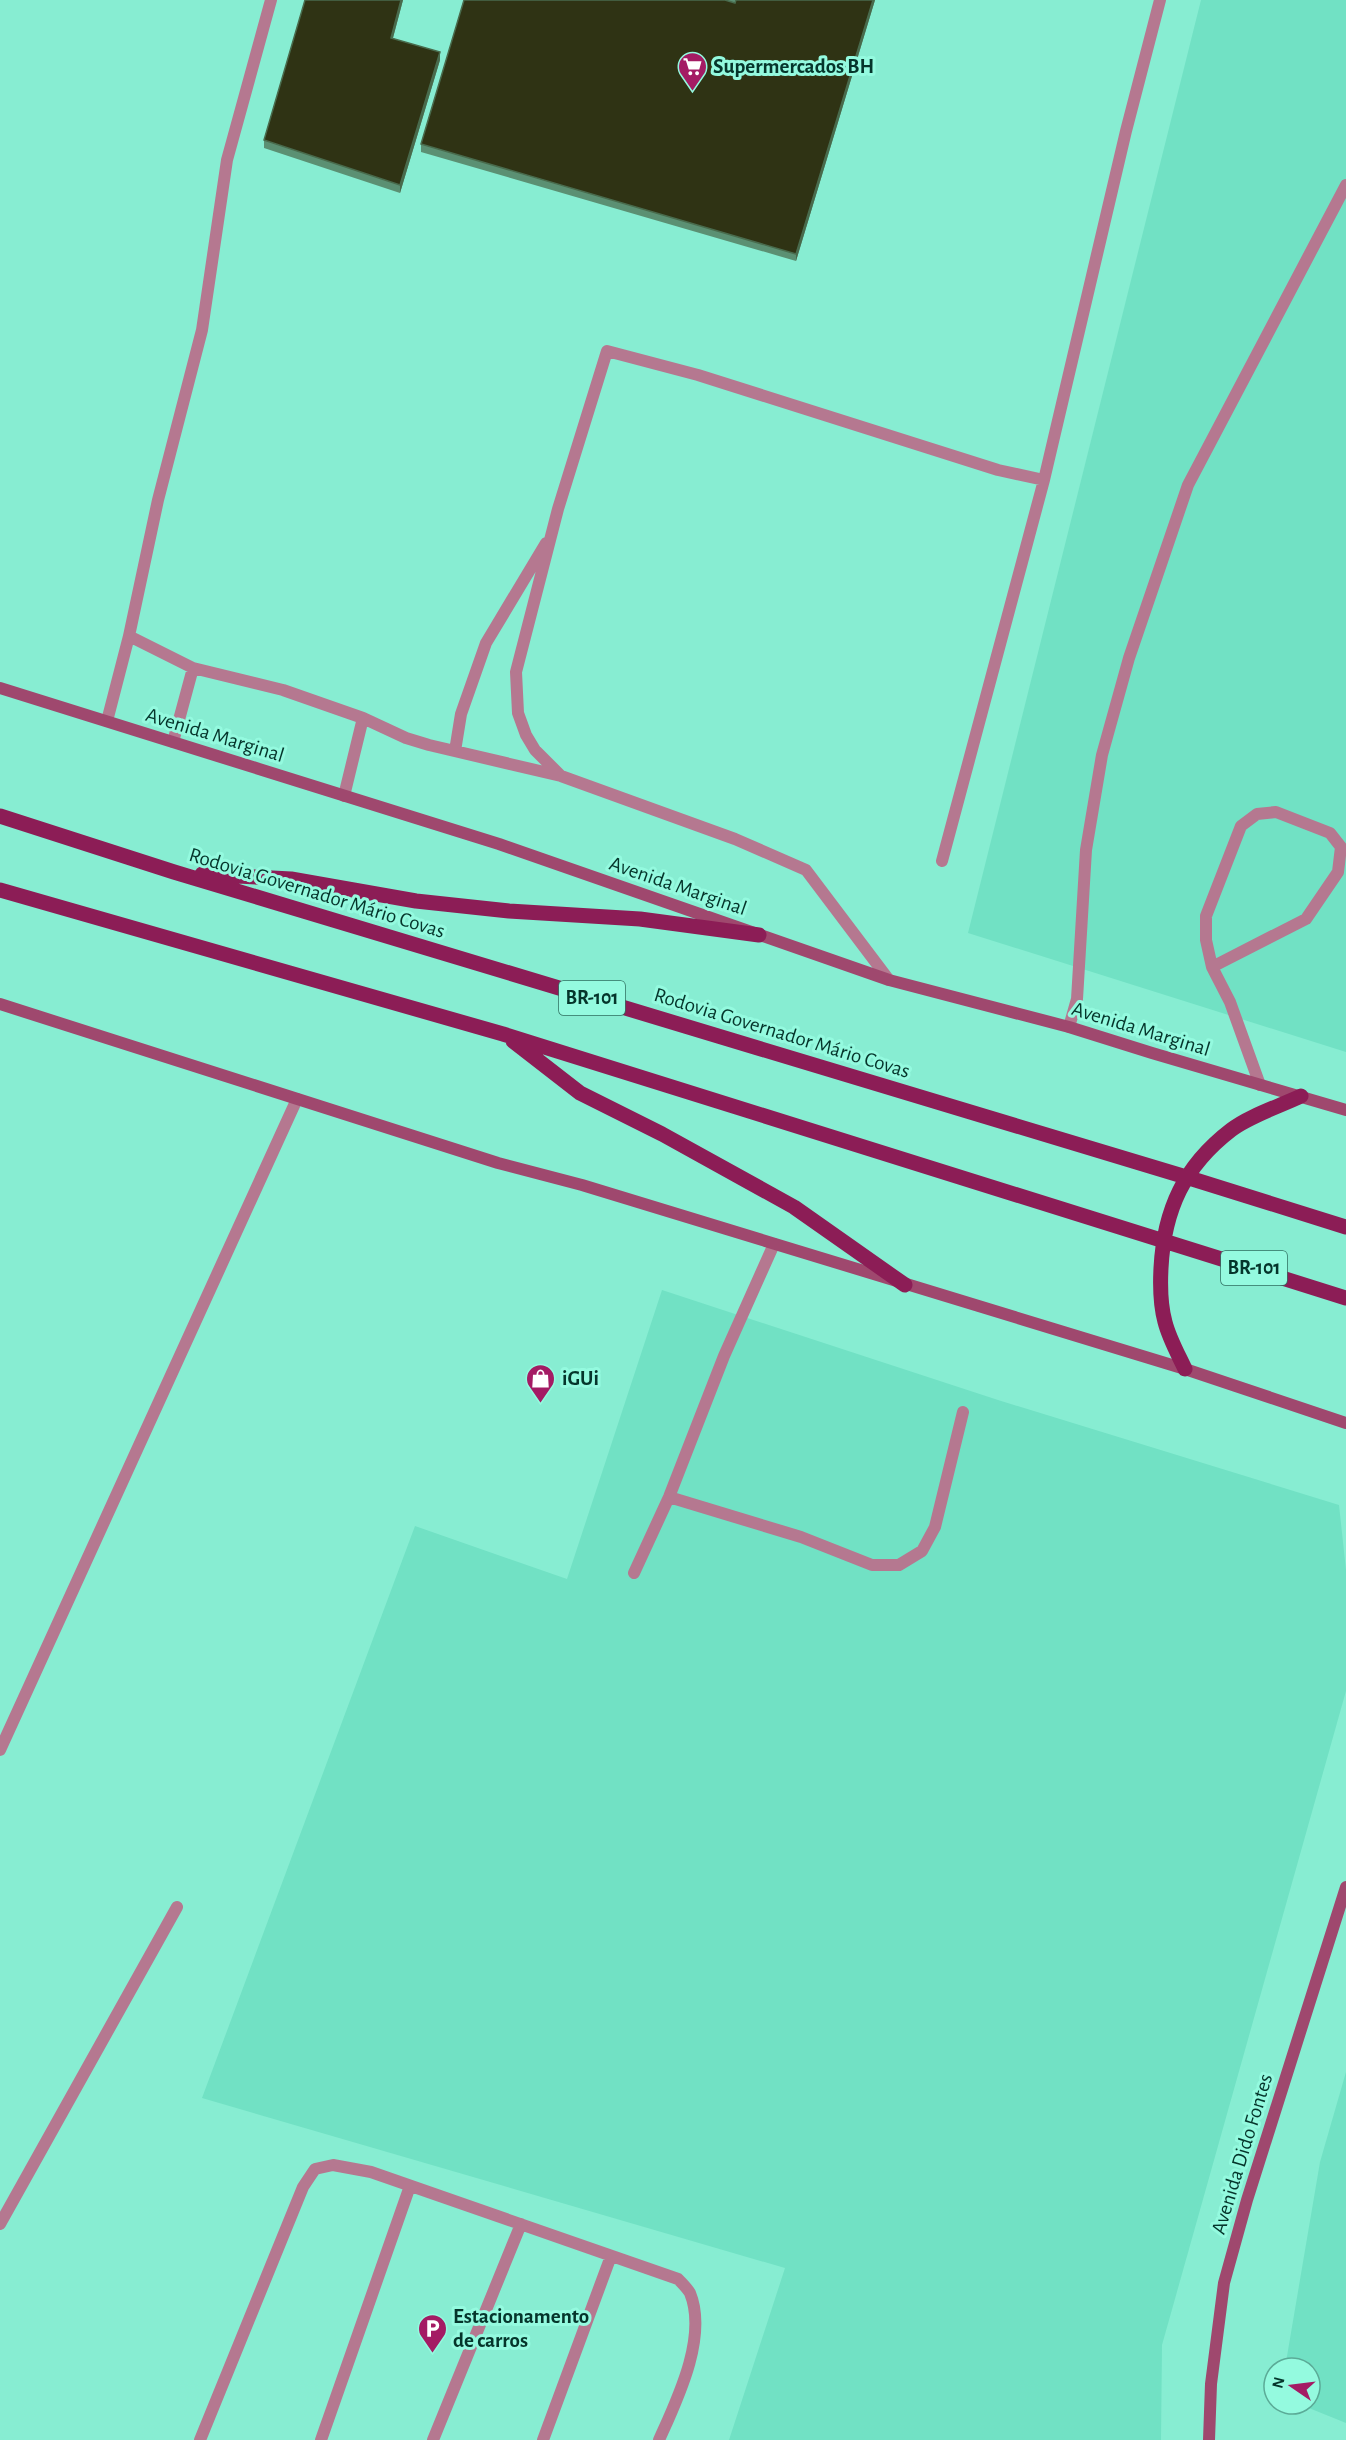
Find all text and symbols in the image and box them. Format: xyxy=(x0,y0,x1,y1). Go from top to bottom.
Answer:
supermarket icon: Supermercados BH xyxy=(676,50,708,92)
place label: Supermercados BH xyxy=(713,56,874,77)
street label: Avenida Marginal xyxy=(143,704,287,766)
street label: Rodovia Governador Mário Covas xyxy=(187,844,447,942)
street label: Avenida Marginal xyxy=(607,853,749,919)
road number: BR-101 xyxy=(559,981,625,1015)
street label: Rodovia Governador Mário Covas xyxy=(652,984,912,1082)
street label: Avenida Marginal xyxy=(1069,998,1213,1060)
road number: BR-101 xyxy=(1221,1251,1287,1285)
shop icon: iGUi xyxy=(525,1362,557,1404)
place label: iGUi xyxy=(562,1368,599,1389)
street label: Avenida Dido Fontes xyxy=(1208,2071,1276,2237)
place label: Estacionamento de carros xyxy=(453,2306,589,2351)
parking icon: Estacionamento de carros xyxy=(416,2312,448,2354)
north arrow xyxy=(1262,2356,1322,2416)
text: N xyxy=(1269,2375,1288,2390)

